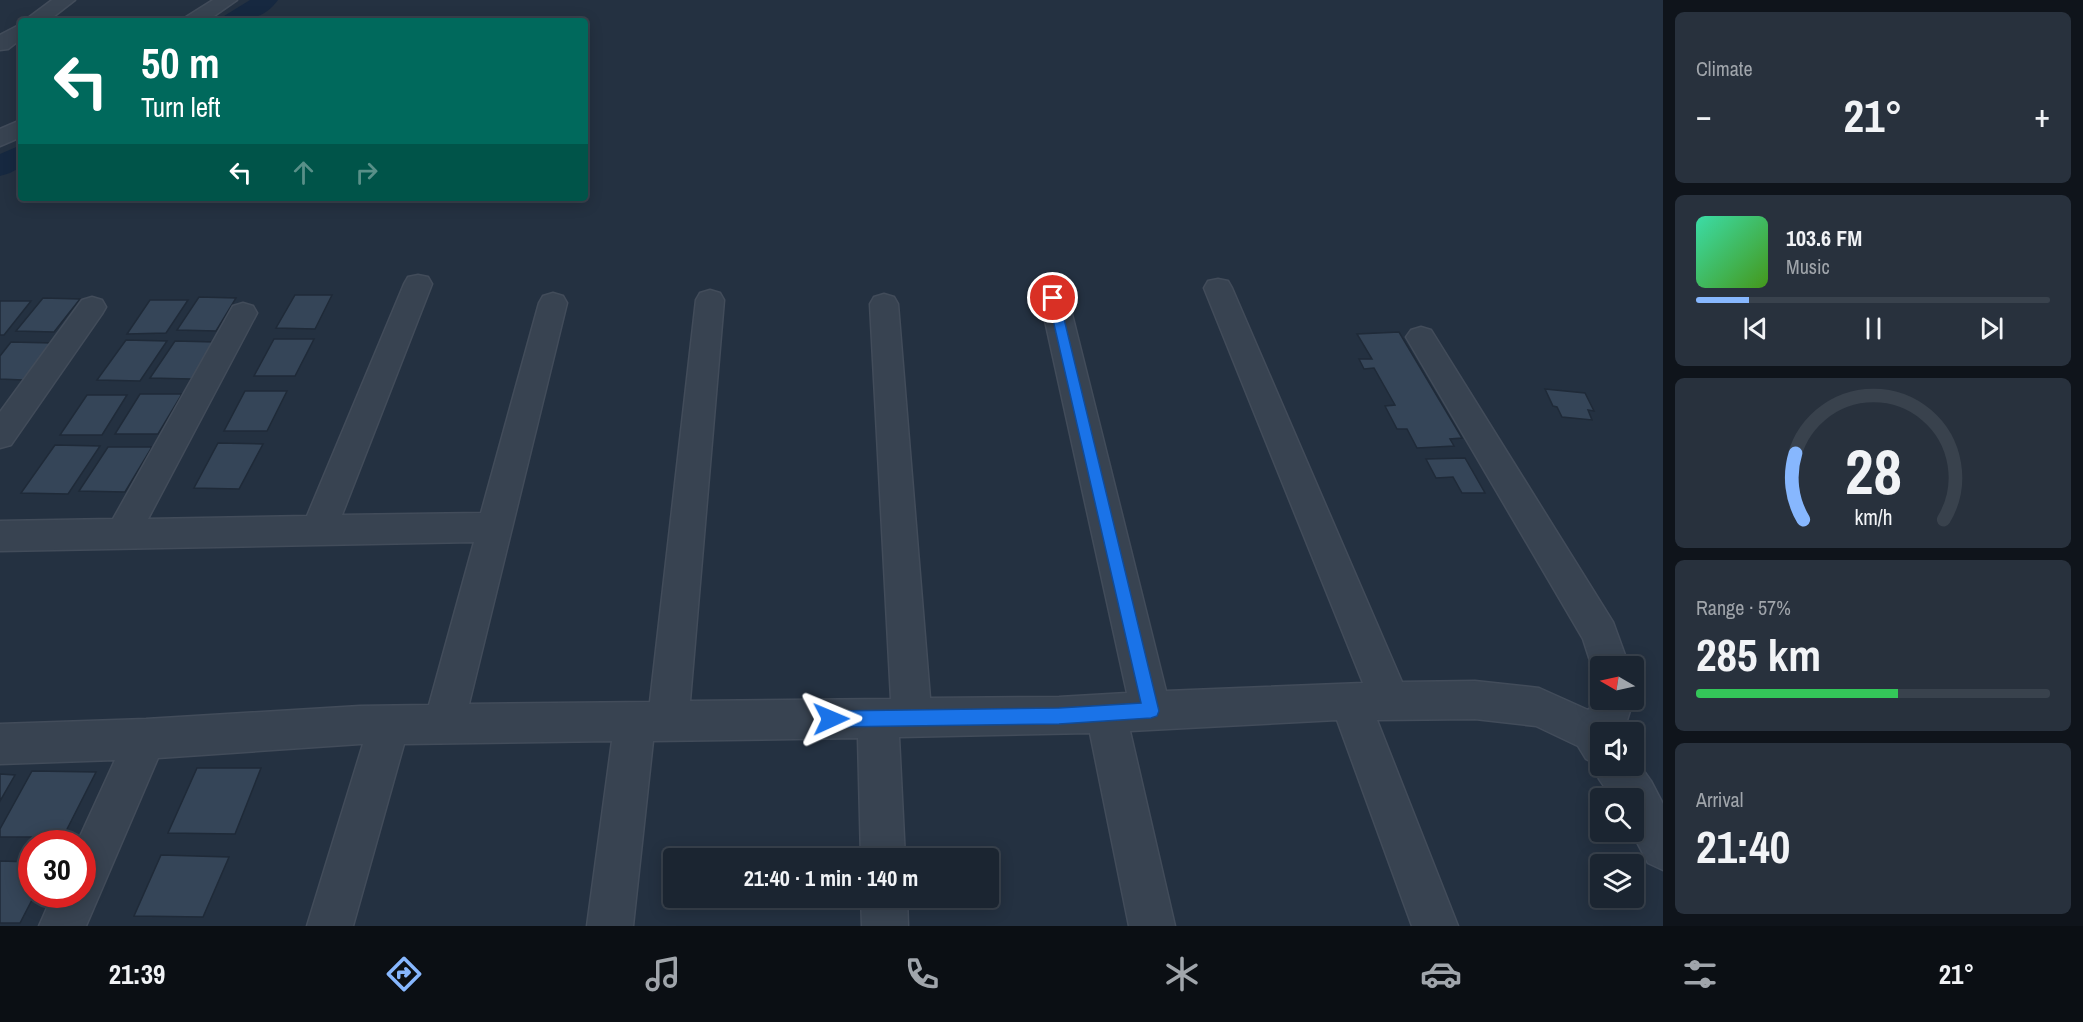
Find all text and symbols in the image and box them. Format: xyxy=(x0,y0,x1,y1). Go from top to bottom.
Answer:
text: 50 m xyxy=(141,35,220,91)
icon: left xyxy=(42,42,120,120)
text: Climate xyxy=(1696,55,1753,82)
text: 21° xyxy=(1843,85,1903,146)
text: Turn left xyxy=(141,89,220,125)
text: − xyxy=(1696,93,1712,137)
text: + xyxy=(2034,93,2050,137)
icon: left xyxy=(224,156,257,189)
icon: ahead xyxy=(287,156,320,189)
icon: right xyxy=(350,156,383,189)
text: 103.6 FM xyxy=(1786,223,1862,253)
text: Music xyxy=(1786,253,1830,280)
pin xyxy=(1027,272,1078,323)
icon: arrive xyxy=(1036,281,1069,314)
icon: previous xyxy=(1739,312,1772,345)
icon: pause xyxy=(1857,312,1890,345)
icon: next xyxy=(1975,312,2008,345)
text: 28 xyxy=(1845,429,1901,513)
text: km/h xyxy=(1854,503,1892,532)
text: Range · 57% xyxy=(1696,594,1791,621)
text: 285 km xyxy=(1696,624,1821,685)
north arrow xyxy=(1590,656,1644,710)
map controls xyxy=(1590,656,1644,908)
position arrow xyxy=(799,687,863,751)
button: sound xyxy=(1590,722,1644,776)
text: Arrival xyxy=(1696,786,1743,813)
button: search xyxy=(1590,788,1644,842)
text: 21:40 xyxy=(1696,816,1790,877)
speed limit sign: 30 xyxy=(18,830,96,908)
button: layers xyxy=(1590,854,1644,908)
text: 21:40 · 1 min · 140 m xyxy=(744,863,918,893)
icon: directions xyxy=(383,953,425,995)
icon: music xyxy=(642,953,684,995)
icon: phone xyxy=(901,953,943,995)
icon: climate xyxy=(1161,953,1203,995)
icon: car xyxy=(1420,953,1462,995)
icon: filters xyxy=(1679,953,1721,995)
text: 21:39 xyxy=(109,956,165,992)
text: 21° xyxy=(1939,956,1974,992)

